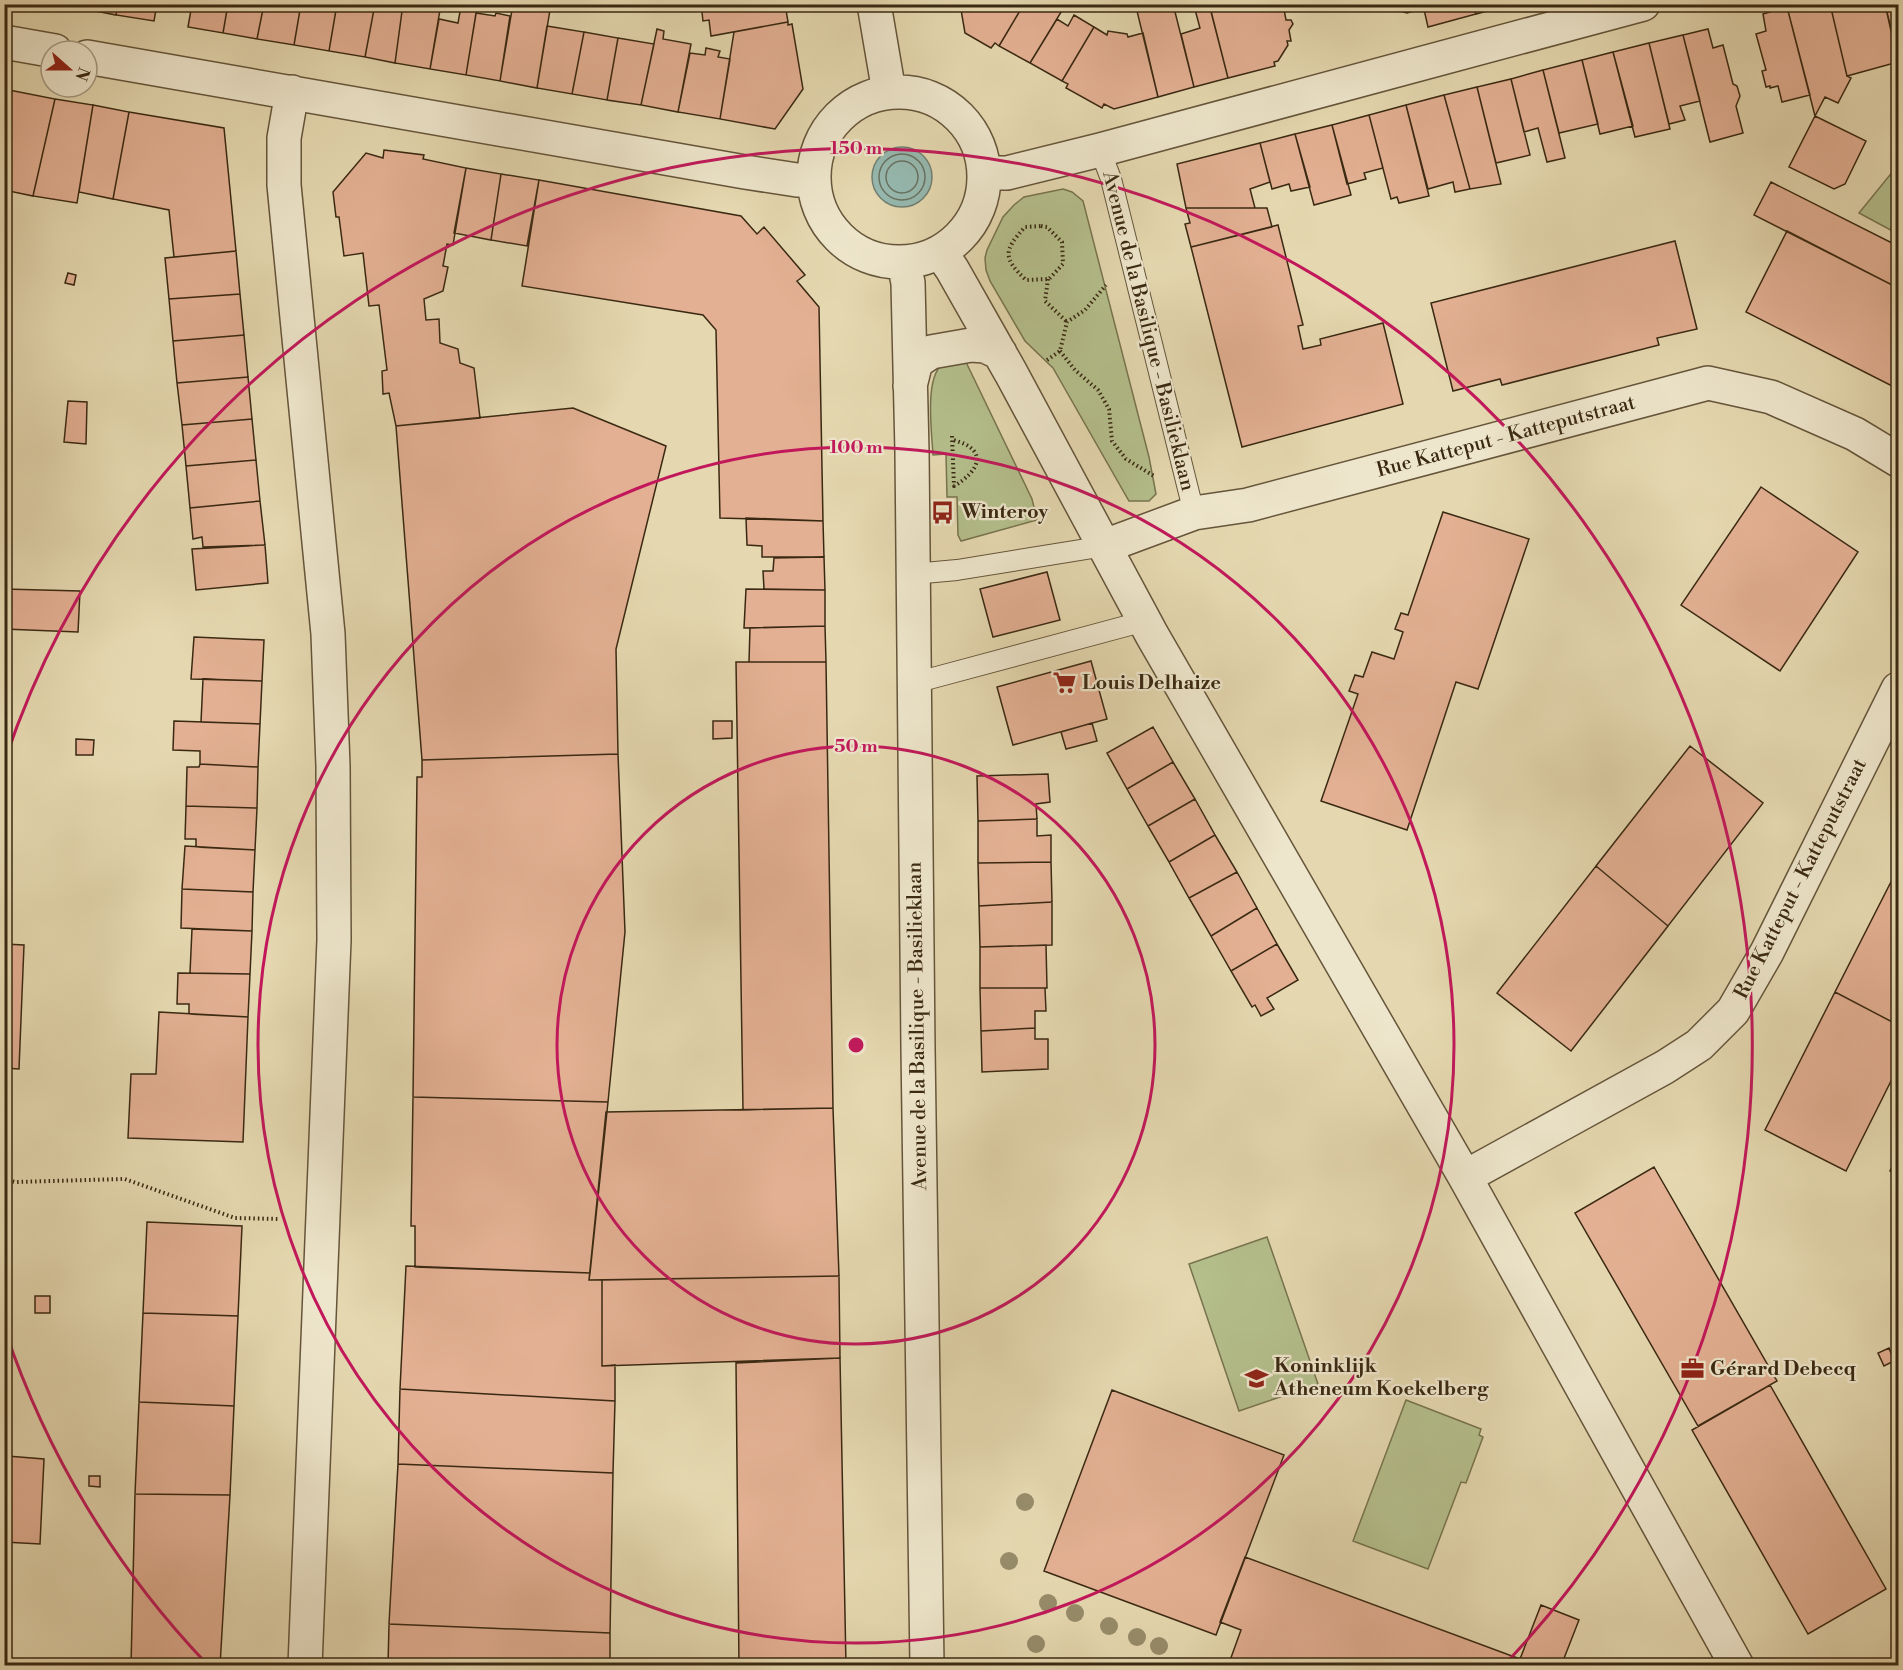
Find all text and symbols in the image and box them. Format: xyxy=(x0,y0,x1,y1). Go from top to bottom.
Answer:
north arrow xyxy=(39,39,99,99)
text: N xyxy=(70,65,94,84)
text: 150 m xyxy=(830,137,883,160)
street label: Avenue de la Basilique - Basilieklaan xyxy=(1096,168,1200,493)
street label: Rue Katteput - Katteputstraat xyxy=(1374,390,1638,484)
text: 100 m xyxy=(829,436,883,459)
bus stop icon: Winteroy xyxy=(930,499,956,525)
place label: Winteroy xyxy=(960,500,1049,525)
supermarket icon: Louis Delhaize xyxy=(1051,670,1077,696)
place label: Louis Delhaize xyxy=(1082,671,1221,696)
text: 50 m xyxy=(834,735,878,758)
street label: Rue Katteput - Katteputstraat xyxy=(1729,754,1873,1004)
street label: Avenue de la Basilique - Basilieklaan xyxy=(903,861,933,1191)
centre of rings xyxy=(846,1035,866,1055)
place label: Koninklijk Atheneum Koekelberg xyxy=(1273,1354,1489,1402)
office icon: Gérard Debecq xyxy=(1679,1356,1705,1382)
place label: Gérard Debecq xyxy=(1710,1357,1857,1382)
school or university icon: Koninklijk Atheneum Koekelberg xyxy=(1243,1365,1269,1391)

